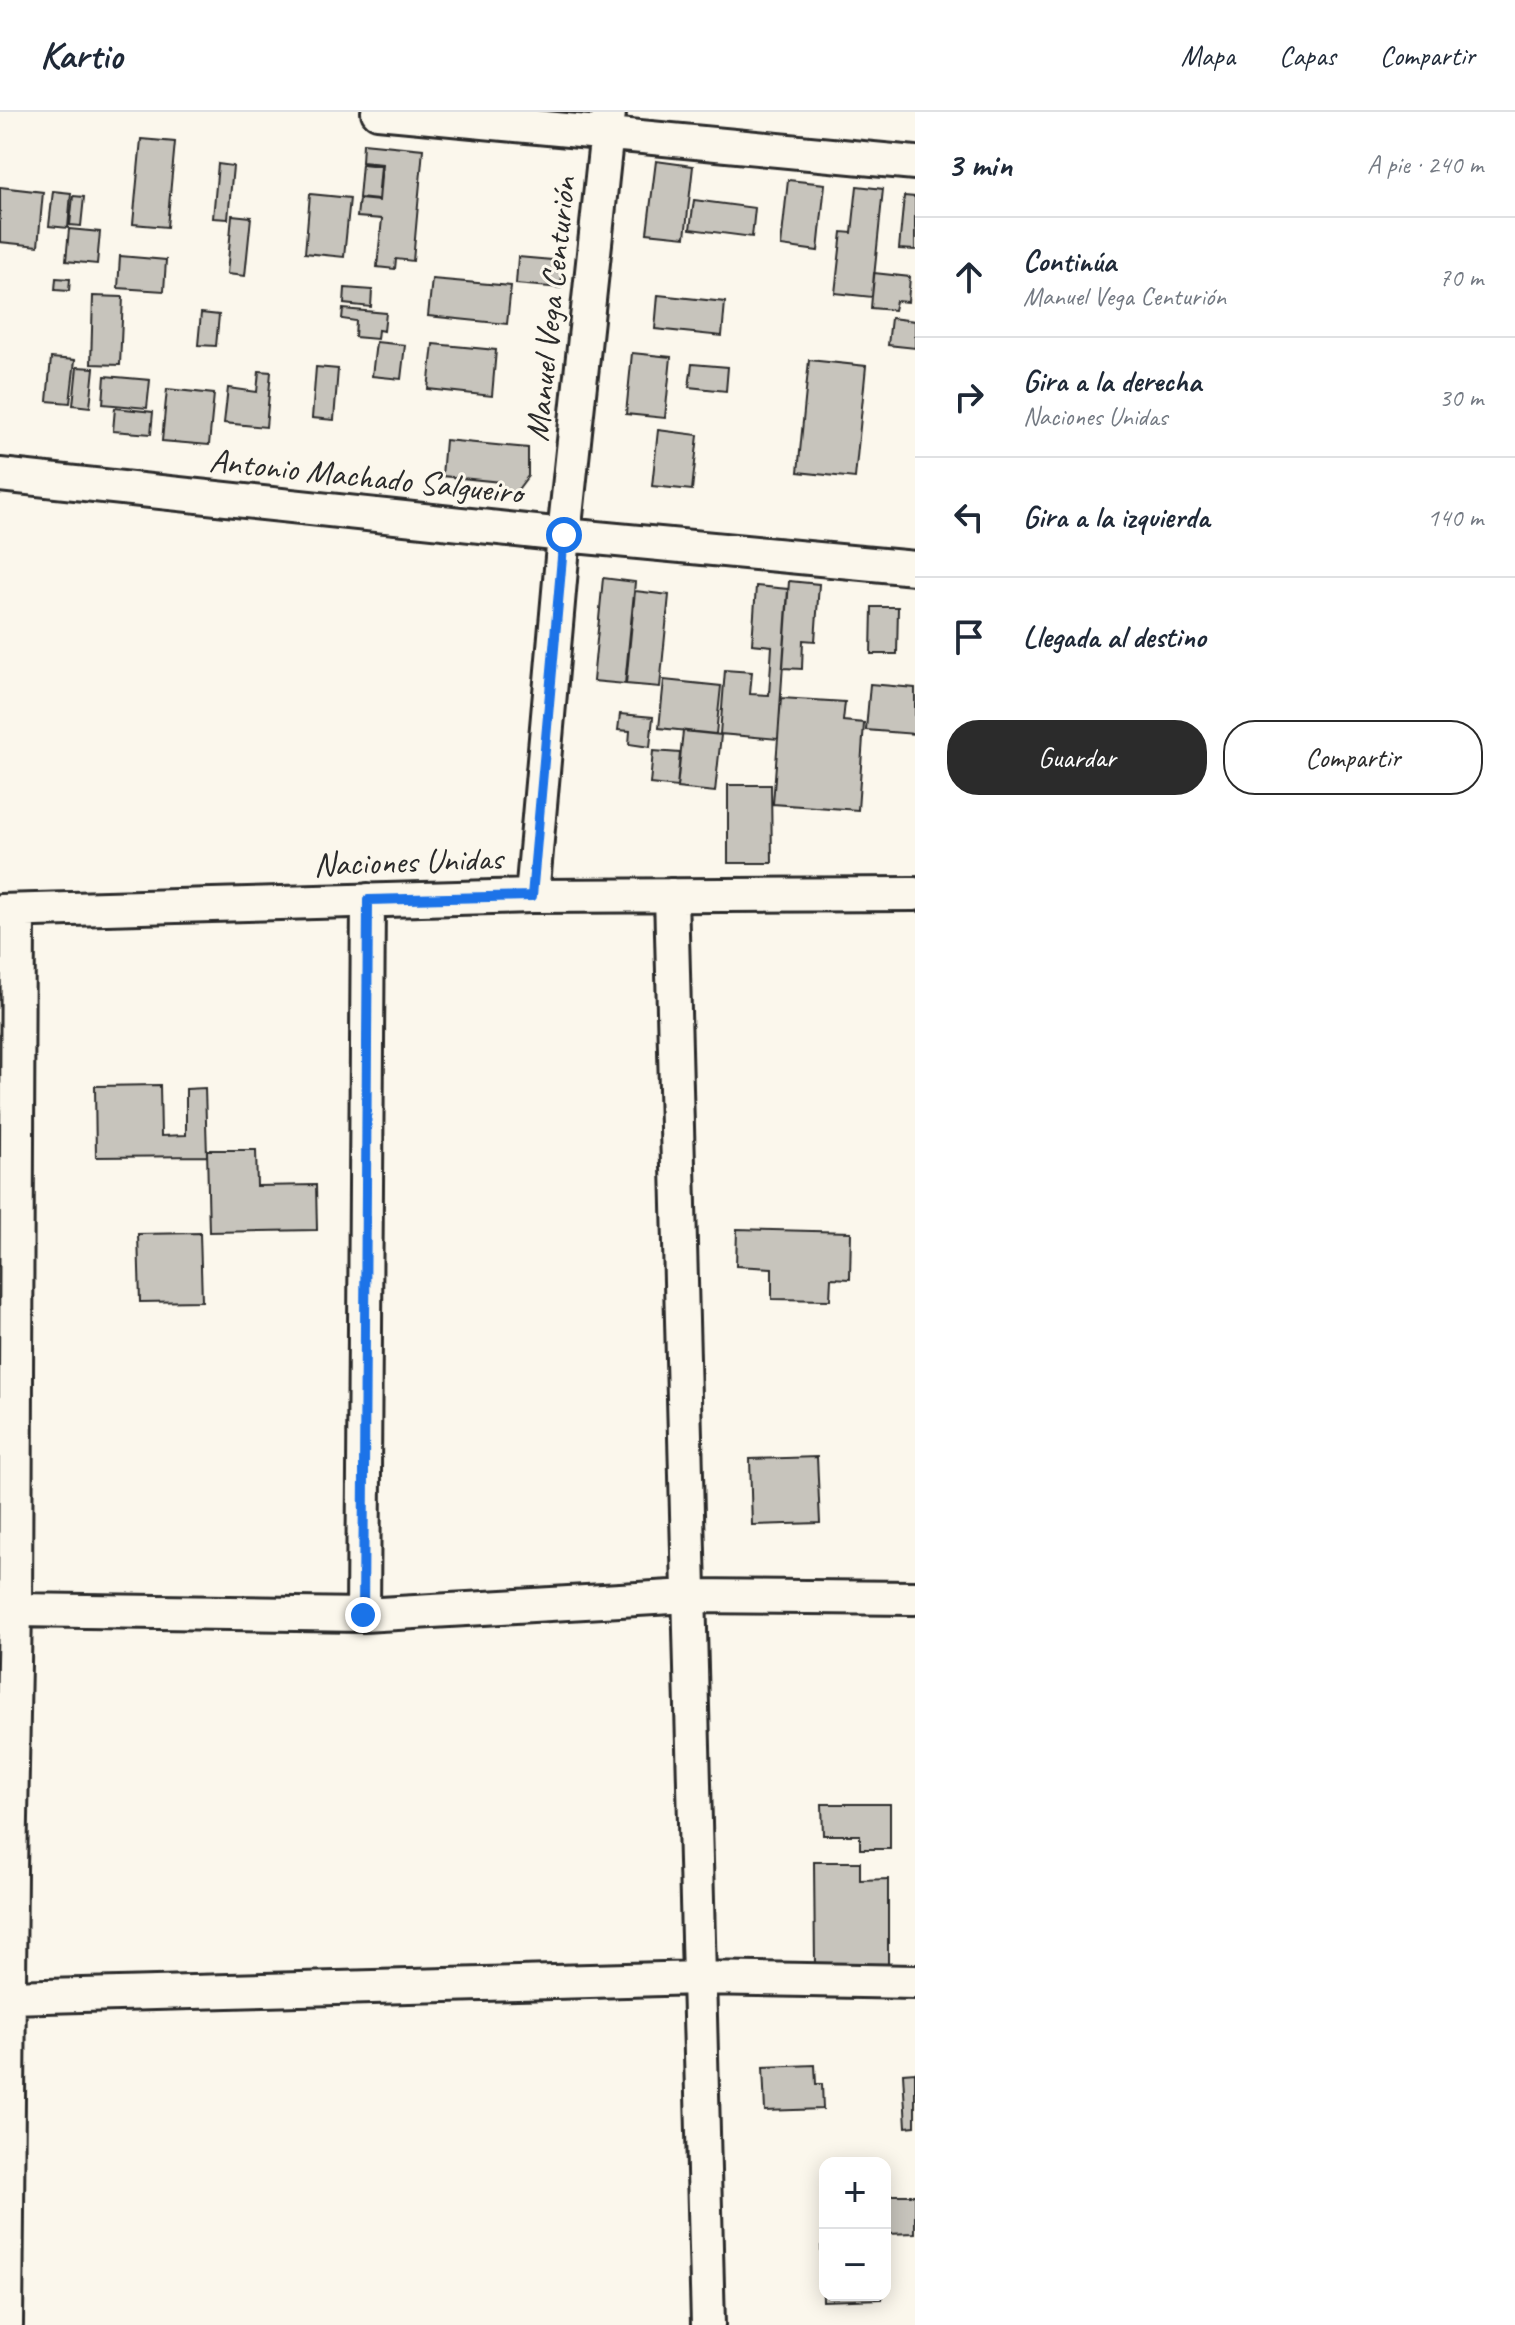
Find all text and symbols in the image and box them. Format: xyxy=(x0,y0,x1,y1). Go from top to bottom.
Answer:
text: Kartio xyxy=(40,32,122,79)
text: Mapa xyxy=(1181,38,1235,73)
text: Capas xyxy=(1279,38,1336,73)
text: Compartir xyxy=(1380,38,1475,73)
text: 3 min xyxy=(947,143,1012,186)
text: A pie · 240 m xyxy=(1367,148,1483,181)
street label: Manuel Vega Centurión xyxy=(515,173,585,443)
text: Continúa xyxy=(1023,242,1116,280)
icon: ahead xyxy=(947,255,991,299)
text: 70 m xyxy=(1439,261,1483,294)
text: Manuel Vega Centurión xyxy=(1023,280,1226,313)
text: Gira a la derecha xyxy=(1023,362,1201,400)
icon: right xyxy=(947,375,991,419)
text: 30 m xyxy=(1439,381,1483,414)
text: Naciones Unidas xyxy=(1023,400,1167,433)
street label: Antonio Machado Salgueiro xyxy=(207,438,529,514)
icon: left xyxy=(947,495,991,539)
text: Gira a la izquierda xyxy=(1023,498,1209,536)
text: 140 m xyxy=(1427,501,1483,534)
route start xyxy=(546,517,582,553)
icon: arrive xyxy=(947,615,991,659)
text: Llegada al destino xyxy=(1023,618,1206,656)
button: Guardar xyxy=(947,720,1207,795)
button: Compartir xyxy=(1223,720,1483,795)
street label: Naciones Unidas xyxy=(313,836,506,886)
route end xyxy=(345,1597,381,1633)
map controls xyxy=(819,2157,891,2301)
button: + xyxy=(819,2157,891,2229)
button: − xyxy=(819,2229,891,2301)

